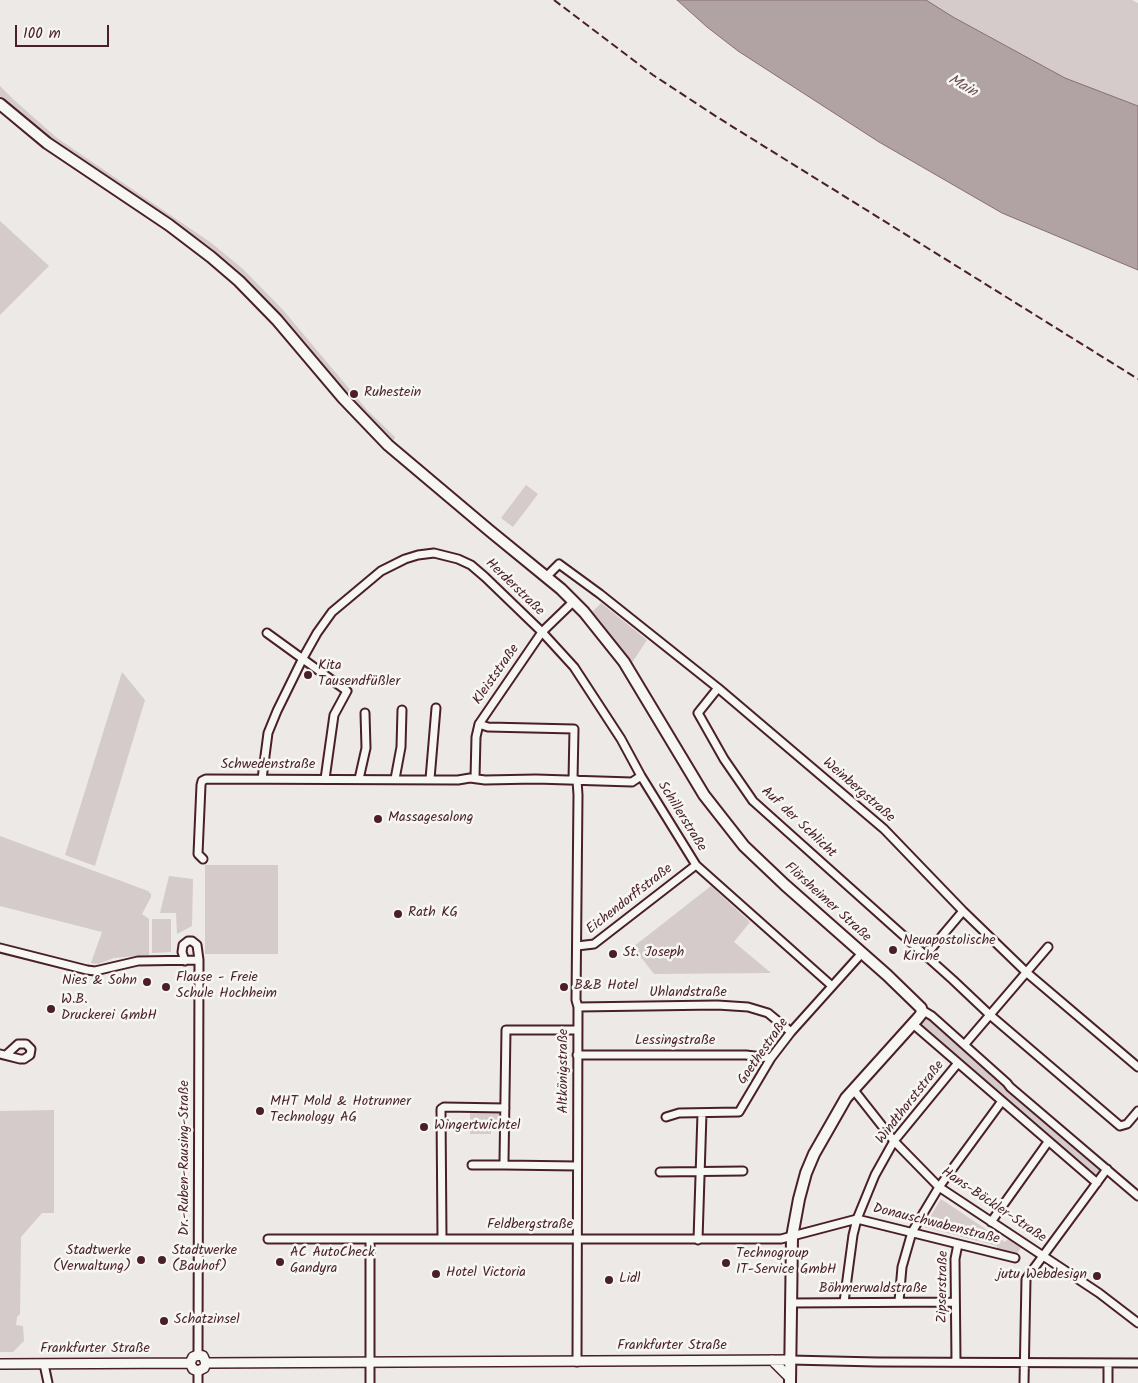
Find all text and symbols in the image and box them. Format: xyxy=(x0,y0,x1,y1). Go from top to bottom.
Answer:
scale bar xyxy=(18,15,111,47)
text: 100 m xyxy=(23,22,61,46)
water label: Main xyxy=(944,72,980,102)
place label: Ruhestein xyxy=(364,386,421,402)
marker: Ruhestein xyxy=(348,388,360,400)
street label: Herderstraße xyxy=(481,556,547,620)
street label: Kleiststraße xyxy=(470,642,524,708)
place label: Kita Tausendfüßler xyxy=(318,659,400,692)
marker: Kita Tausendfüßler xyxy=(302,669,314,681)
street label: Weinbergstraße xyxy=(819,755,897,827)
street label: Schwedenstraße xyxy=(221,758,315,774)
street label: Schillerstraße xyxy=(653,779,709,855)
street label: Auf der Schlicht xyxy=(757,784,839,862)
place label: Massagesalong xyxy=(388,811,473,827)
marker: Massagesalong xyxy=(372,813,384,825)
street label: Flörsheimer Straße xyxy=(780,860,874,946)
street label: Eichendorffstraße xyxy=(584,861,676,939)
place label: Rath KG xyxy=(408,906,458,922)
marker: Rath KG xyxy=(392,908,404,920)
place label: Neuapostolische Kirche xyxy=(903,934,996,966)
marker: Neuapostolische Kirche xyxy=(887,944,899,956)
place label: St. Joseph xyxy=(623,946,684,962)
marker: St. Joseph xyxy=(607,948,619,960)
place label: Flause - Freie Schule Hochheim xyxy=(176,971,277,1004)
place label: Nies & Sohn xyxy=(62,974,137,990)
marker: Nies & Sohn xyxy=(141,976,153,988)
place label: B&B Hotel xyxy=(574,979,638,995)
marker: Flause - Freie Schule Hochheim xyxy=(160,981,172,993)
marker: B&B Hotel xyxy=(558,981,570,993)
street label: Uhlandstraße xyxy=(649,986,727,1002)
place label: W.B. Druckerei GmbH xyxy=(61,993,157,1026)
marker: W.B. Druckerei GmbH xyxy=(45,1003,57,1015)
street label: Goethestraße xyxy=(735,1015,793,1089)
street label: Altkönigstraße xyxy=(557,1029,573,1113)
street label: Lessingstraße xyxy=(635,1034,715,1050)
street label: Windthorststraße xyxy=(873,1058,949,1148)
street label: Dr.-Ruben-Rausing-Straße xyxy=(178,1080,194,1236)
place label: MHT Mold & Hotrunner Technology AG xyxy=(270,1095,411,1128)
marker: MHT Mold & Hotrunner Technology AG xyxy=(254,1105,266,1117)
place label: Wingertwichtel xyxy=(434,1119,520,1135)
marker: Wingertwichtel xyxy=(418,1121,430,1133)
street label: Hans-Böckler-Straße xyxy=(937,1165,1049,1247)
street label: Donauschwabenstraße xyxy=(871,1201,1001,1249)
street label: Feldbergstraße xyxy=(487,1218,573,1234)
place label: Stadtwerke (Verwaltung) xyxy=(53,1244,131,1276)
place label: Stadtwerke (Bauhof) xyxy=(172,1244,237,1276)
place label: AC AutoCheck Gandyra xyxy=(290,1246,375,1278)
place label: Technogroup IT-Service GmbH xyxy=(736,1247,836,1280)
street label: Zipserstraße xyxy=(935,1251,953,1323)
marker: Stadtwerke (Verwaltung) xyxy=(135,1254,147,1266)
marker: Stadtwerke (Bauhof) xyxy=(156,1254,168,1266)
marker: AC AutoCheck Gandyra xyxy=(274,1256,286,1268)
marker: Technogroup IT-Service GmbH xyxy=(720,1257,732,1269)
place label: Hotel Victoria xyxy=(446,1266,526,1282)
marker: Hotel Victoria xyxy=(430,1268,442,1280)
place label: jutu Webdesign xyxy=(998,1268,1087,1284)
marker: jutu Webdesign xyxy=(1091,1270,1103,1282)
place label: Lidl xyxy=(619,1272,640,1288)
marker: Lidl xyxy=(603,1274,615,1286)
street label: Böhmerwaldstraße xyxy=(819,1282,927,1298)
place label: Schatzinsel xyxy=(174,1313,240,1329)
marker: Schatzinsel xyxy=(158,1315,170,1327)
street label: Frankfurter Straße xyxy=(617,1339,727,1355)
street label: Frankfurter Straße xyxy=(40,1342,150,1358)

